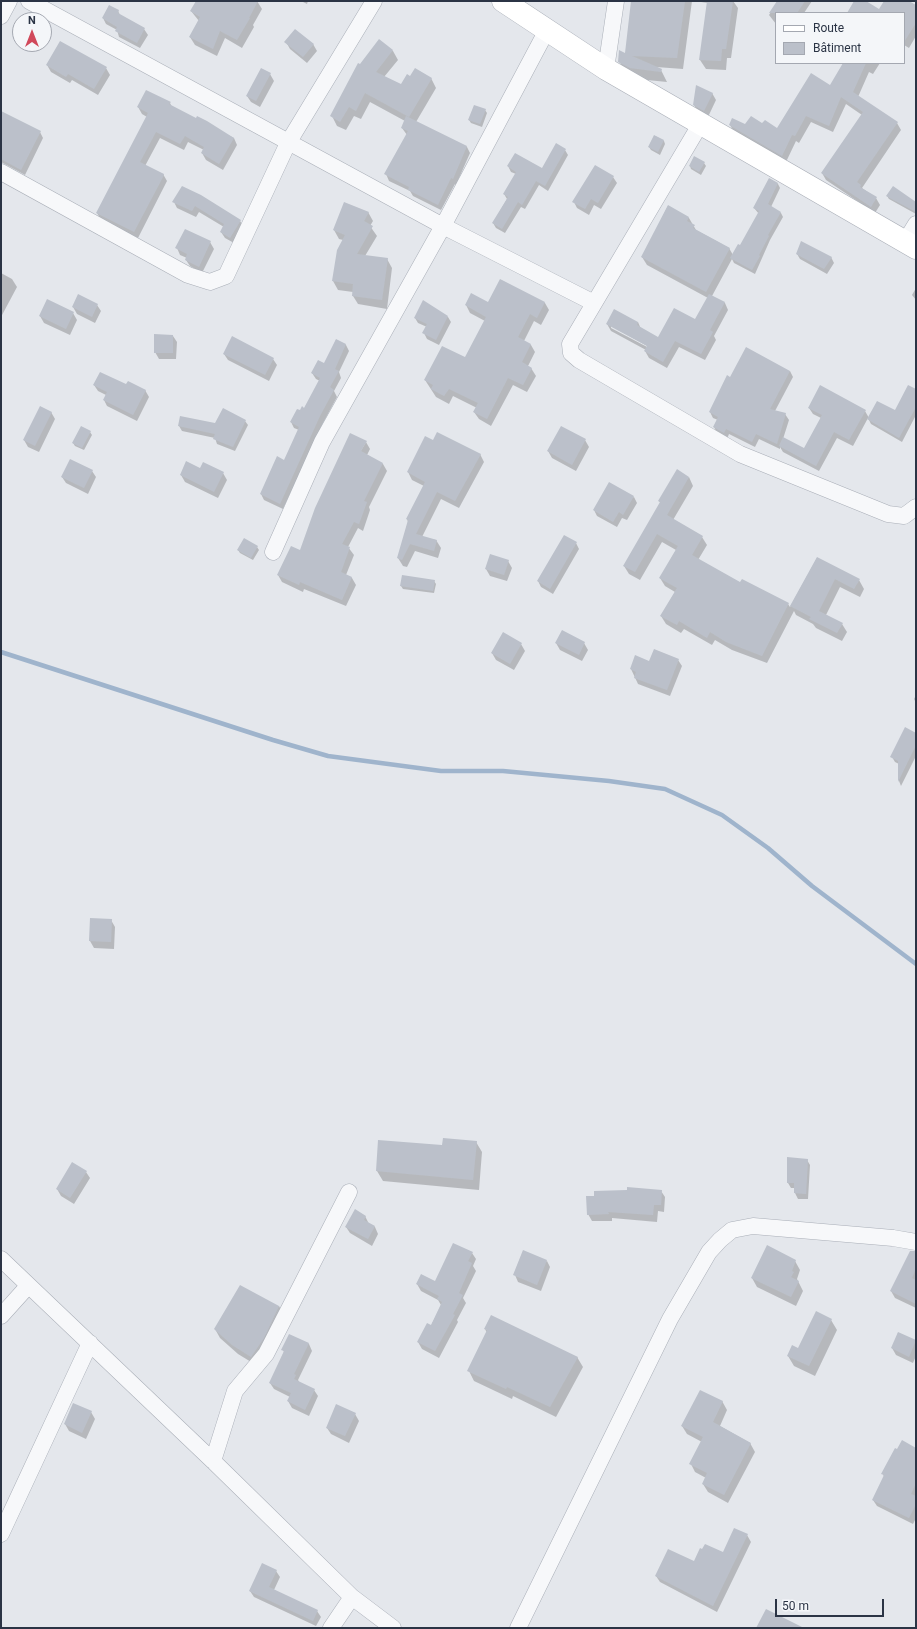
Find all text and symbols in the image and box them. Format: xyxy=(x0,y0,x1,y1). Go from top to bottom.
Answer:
north arrow xyxy=(12,12,52,52)
legend xyxy=(775,12,905,64)
text: N xyxy=(28,14,36,27)
text: Route xyxy=(813,21,844,35)
text: Bâtiment xyxy=(813,41,861,55)
scale bar xyxy=(777,1591,886,1617)
text: 50 m xyxy=(782,1599,809,1613)

